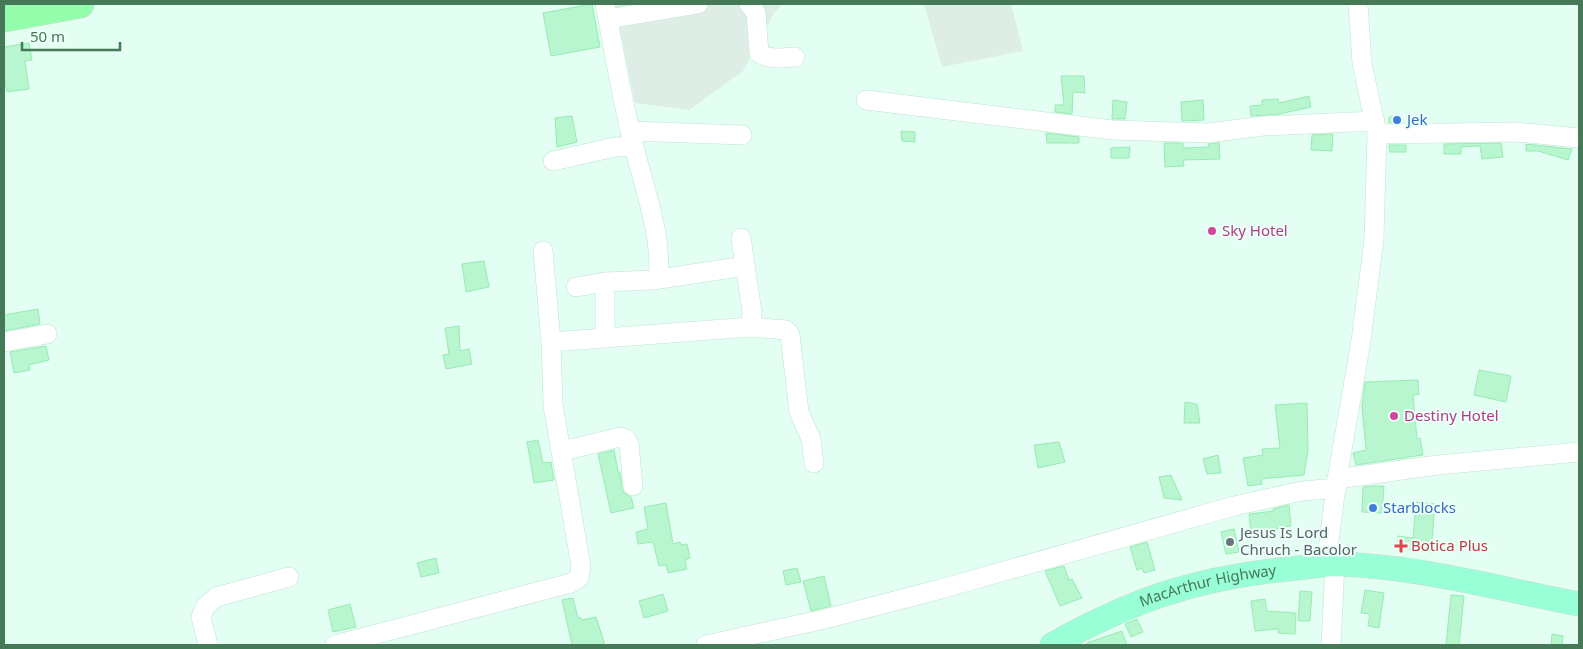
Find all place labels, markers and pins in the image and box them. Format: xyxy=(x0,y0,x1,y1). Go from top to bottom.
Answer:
place label: Jek xyxy=(1405,109,1428,129)
marker: Jek xyxy=(1391,114,1403,126)
place label: Sky Hotel xyxy=(1222,220,1288,240)
marker: Sky Hotel xyxy=(1206,225,1218,237)
place label: Destiny Hotel xyxy=(1404,405,1499,425)
marker: Destiny Hotel xyxy=(1388,410,1400,422)
place label: Starblocks xyxy=(1383,497,1456,517)
marker: Starblocks xyxy=(1367,502,1379,514)
place label: Jesus Is Lord Chruch - Bacolor xyxy=(1238,522,1357,559)
place label: Botica Plus xyxy=(1411,535,1488,555)
marker: Jesus Is Lord Chruch - Bacolor xyxy=(1224,536,1236,548)
marker: Botica Plus xyxy=(1395,540,1407,552)

